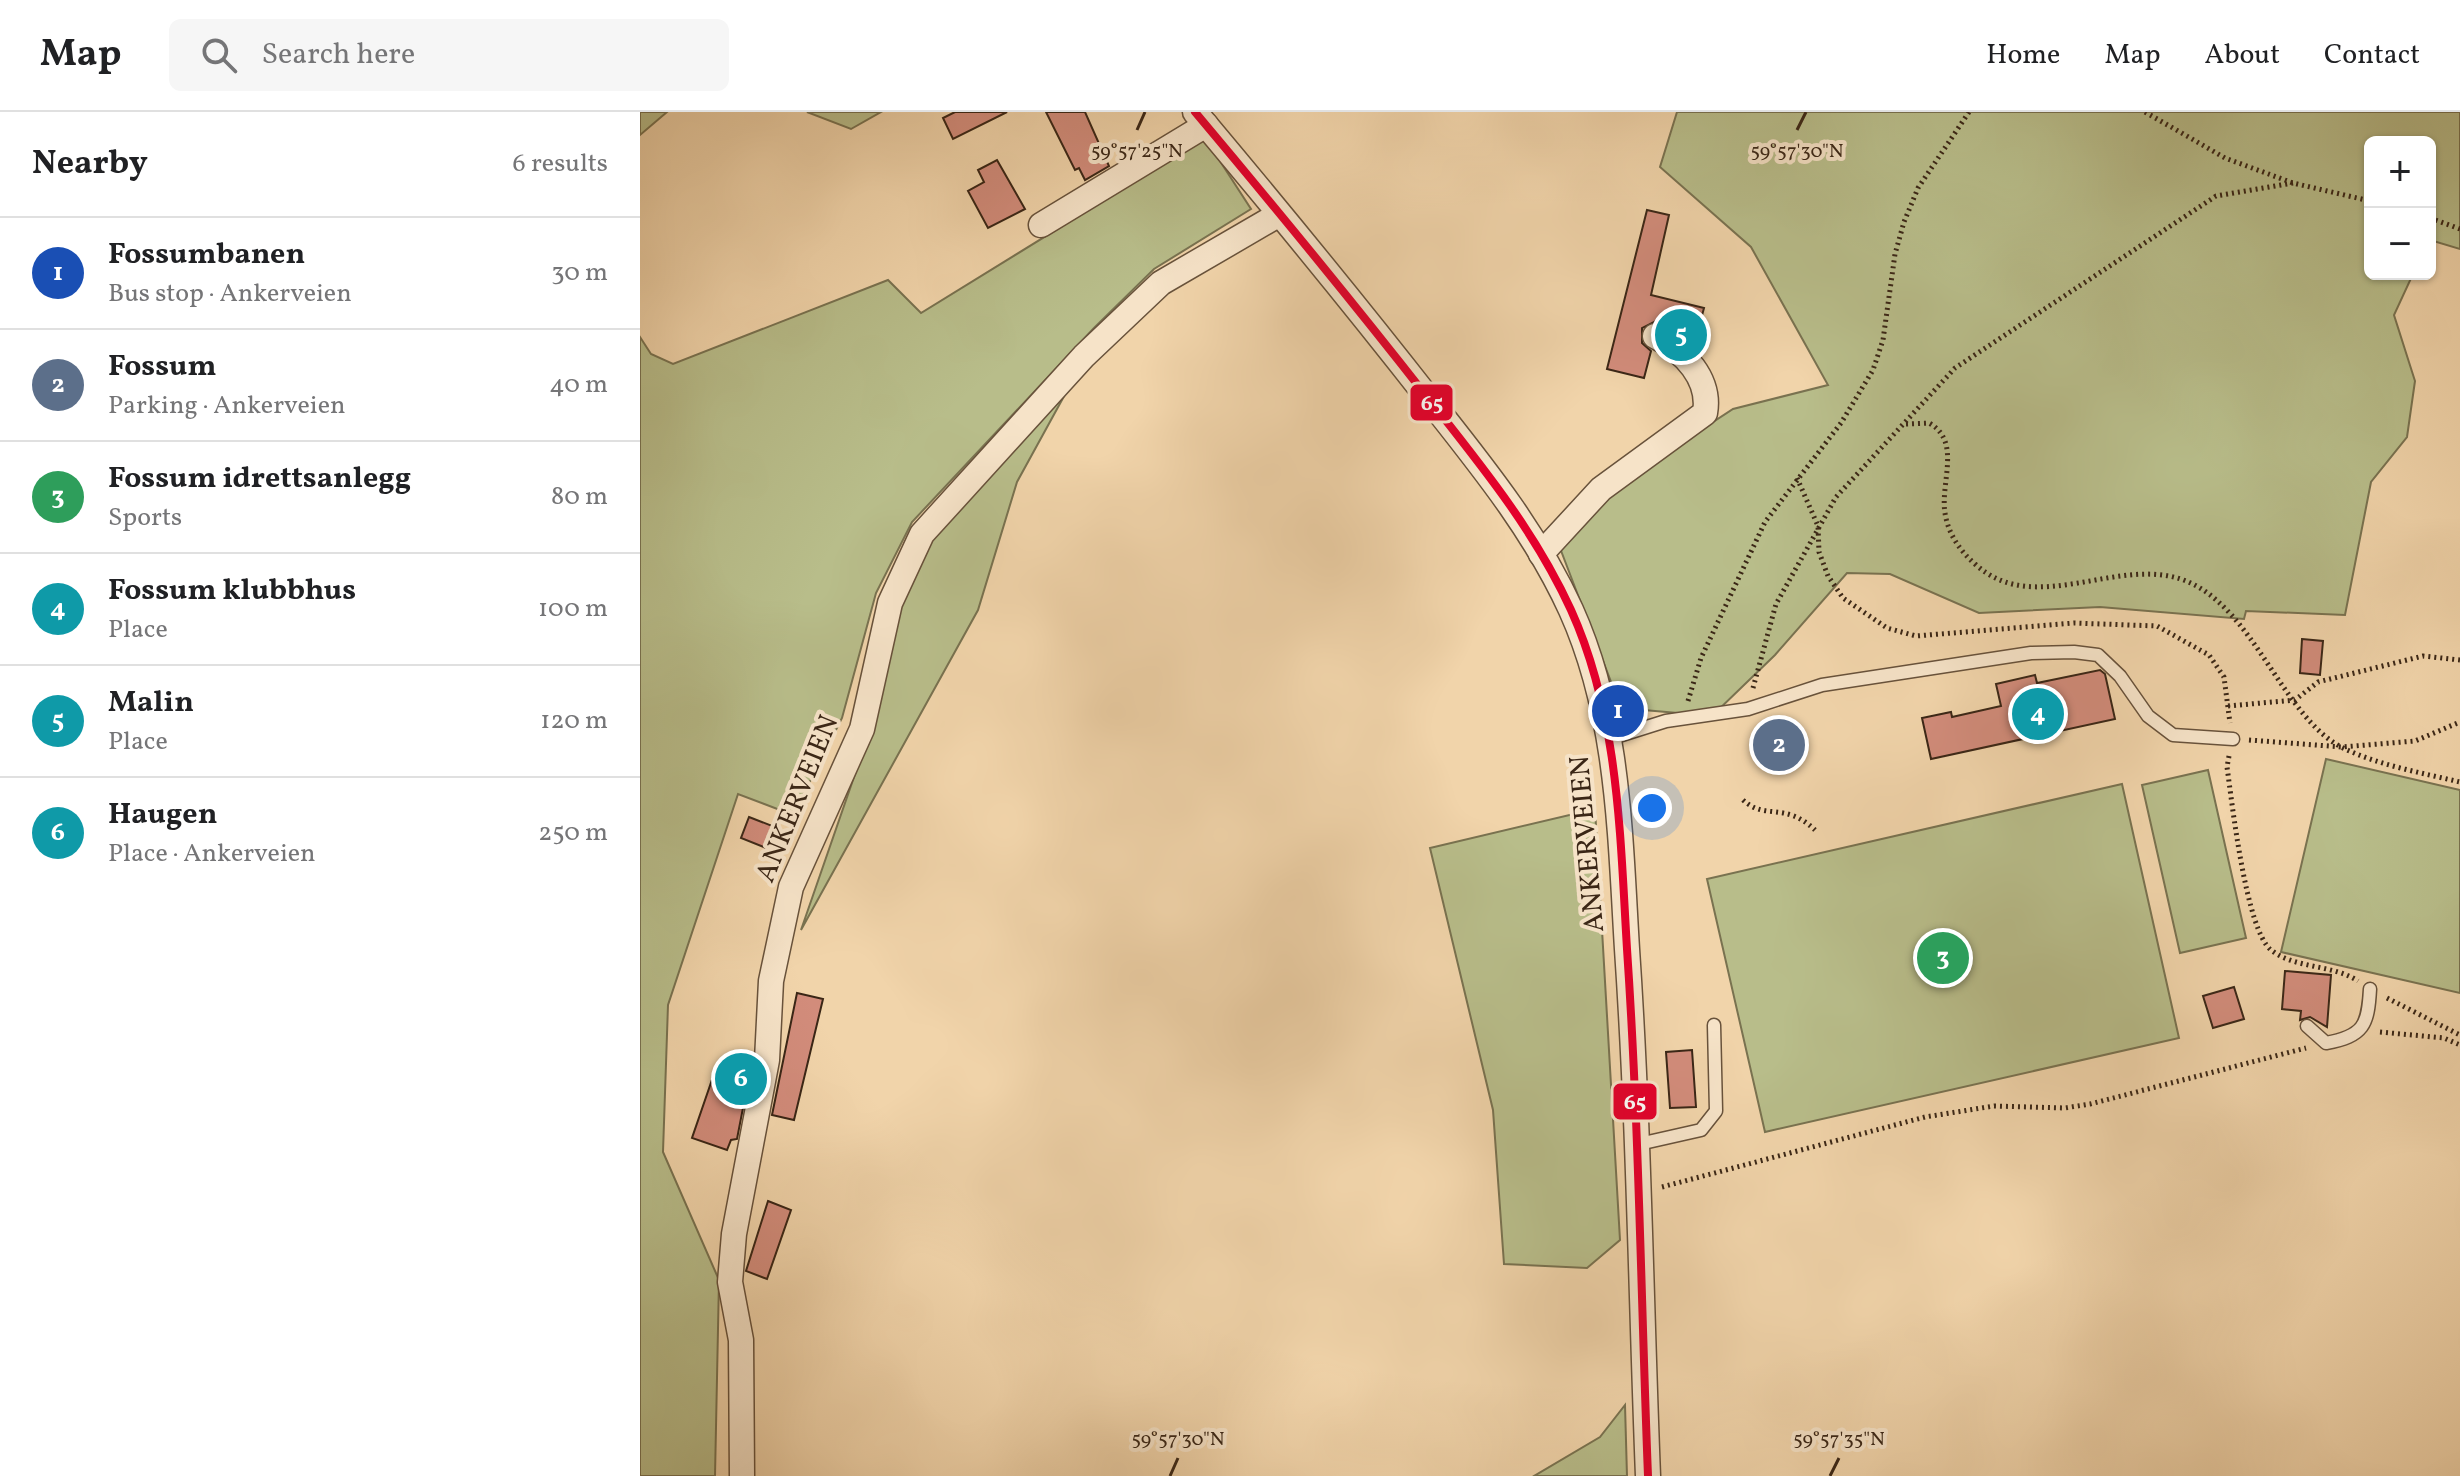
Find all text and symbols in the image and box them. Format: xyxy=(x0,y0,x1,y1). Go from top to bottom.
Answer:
search box xyxy=(169,19,729,91)
text: Map xyxy=(40,29,121,82)
icon: search xyxy=(197,33,241,77)
text: Search here xyxy=(261,34,415,76)
text: Home xyxy=(1986,36,2060,75)
text: Map xyxy=(2104,36,2160,75)
text: About xyxy=(2204,36,2280,75)
text: Contact xyxy=(2324,36,2420,75)
map controls xyxy=(2364,136,2436,280)
button: + xyxy=(2364,136,2436,208)
text: 59°57'25"N xyxy=(1091,138,1183,166)
text: 59°57'30"N xyxy=(1750,138,1844,166)
text: Nearby xyxy=(32,141,148,188)
text: 6 results xyxy=(513,146,608,182)
button: − xyxy=(2364,208,2436,280)
text: Fossumbanen xyxy=(108,234,305,276)
text: 1 xyxy=(53,255,63,291)
text: 30 m xyxy=(551,255,608,291)
text: Bus stop · Ankerveien xyxy=(108,276,352,312)
pin: 5 xyxy=(1655,305,1707,365)
text: Fossum xyxy=(108,346,216,388)
text: 2 xyxy=(51,367,65,403)
text: 40 m xyxy=(549,367,608,403)
line badge: 65 xyxy=(1409,383,1454,422)
text: Parking · Ankerveien xyxy=(108,388,346,424)
text: 65 xyxy=(1421,389,1443,420)
text: Fossum idrettsanlegg xyxy=(108,458,411,500)
text: 3 xyxy=(51,479,65,515)
text: 80 m xyxy=(551,479,608,515)
text: Sports xyxy=(108,500,182,536)
text: Fossum klubbhus xyxy=(108,570,356,612)
text: 4 xyxy=(50,591,66,627)
text: 100 m xyxy=(538,591,608,627)
text: Place xyxy=(108,612,168,648)
pin: 1 xyxy=(1592,681,1644,741)
text: Malin xyxy=(108,682,194,724)
pin: 4 xyxy=(2012,684,2064,744)
text: 5 xyxy=(52,703,64,739)
text: 120 m xyxy=(540,703,608,739)
street label: ANKERVEIEN xyxy=(747,710,849,888)
pin: 2 xyxy=(1753,715,1805,775)
text: Place xyxy=(108,724,168,760)
street label: ANKERVEIEN xyxy=(1561,754,1615,934)
your location xyxy=(1632,788,1672,828)
text: Haugen xyxy=(108,794,217,836)
text: 6 xyxy=(51,815,65,851)
text: 250 m xyxy=(538,815,608,851)
text: Place · Ankerveien xyxy=(108,836,316,872)
pin: 3 xyxy=(1917,928,1969,988)
pin: 6 xyxy=(715,1049,767,1109)
line badge: 65 xyxy=(1612,1082,1658,1121)
text: 65 xyxy=(1624,1088,1646,1119)
text: 59°57'30"N xyxy=(1131,1426,1225,1454)
text: 59°57'35"N xyxy=(1793,1426,1885,1454)

